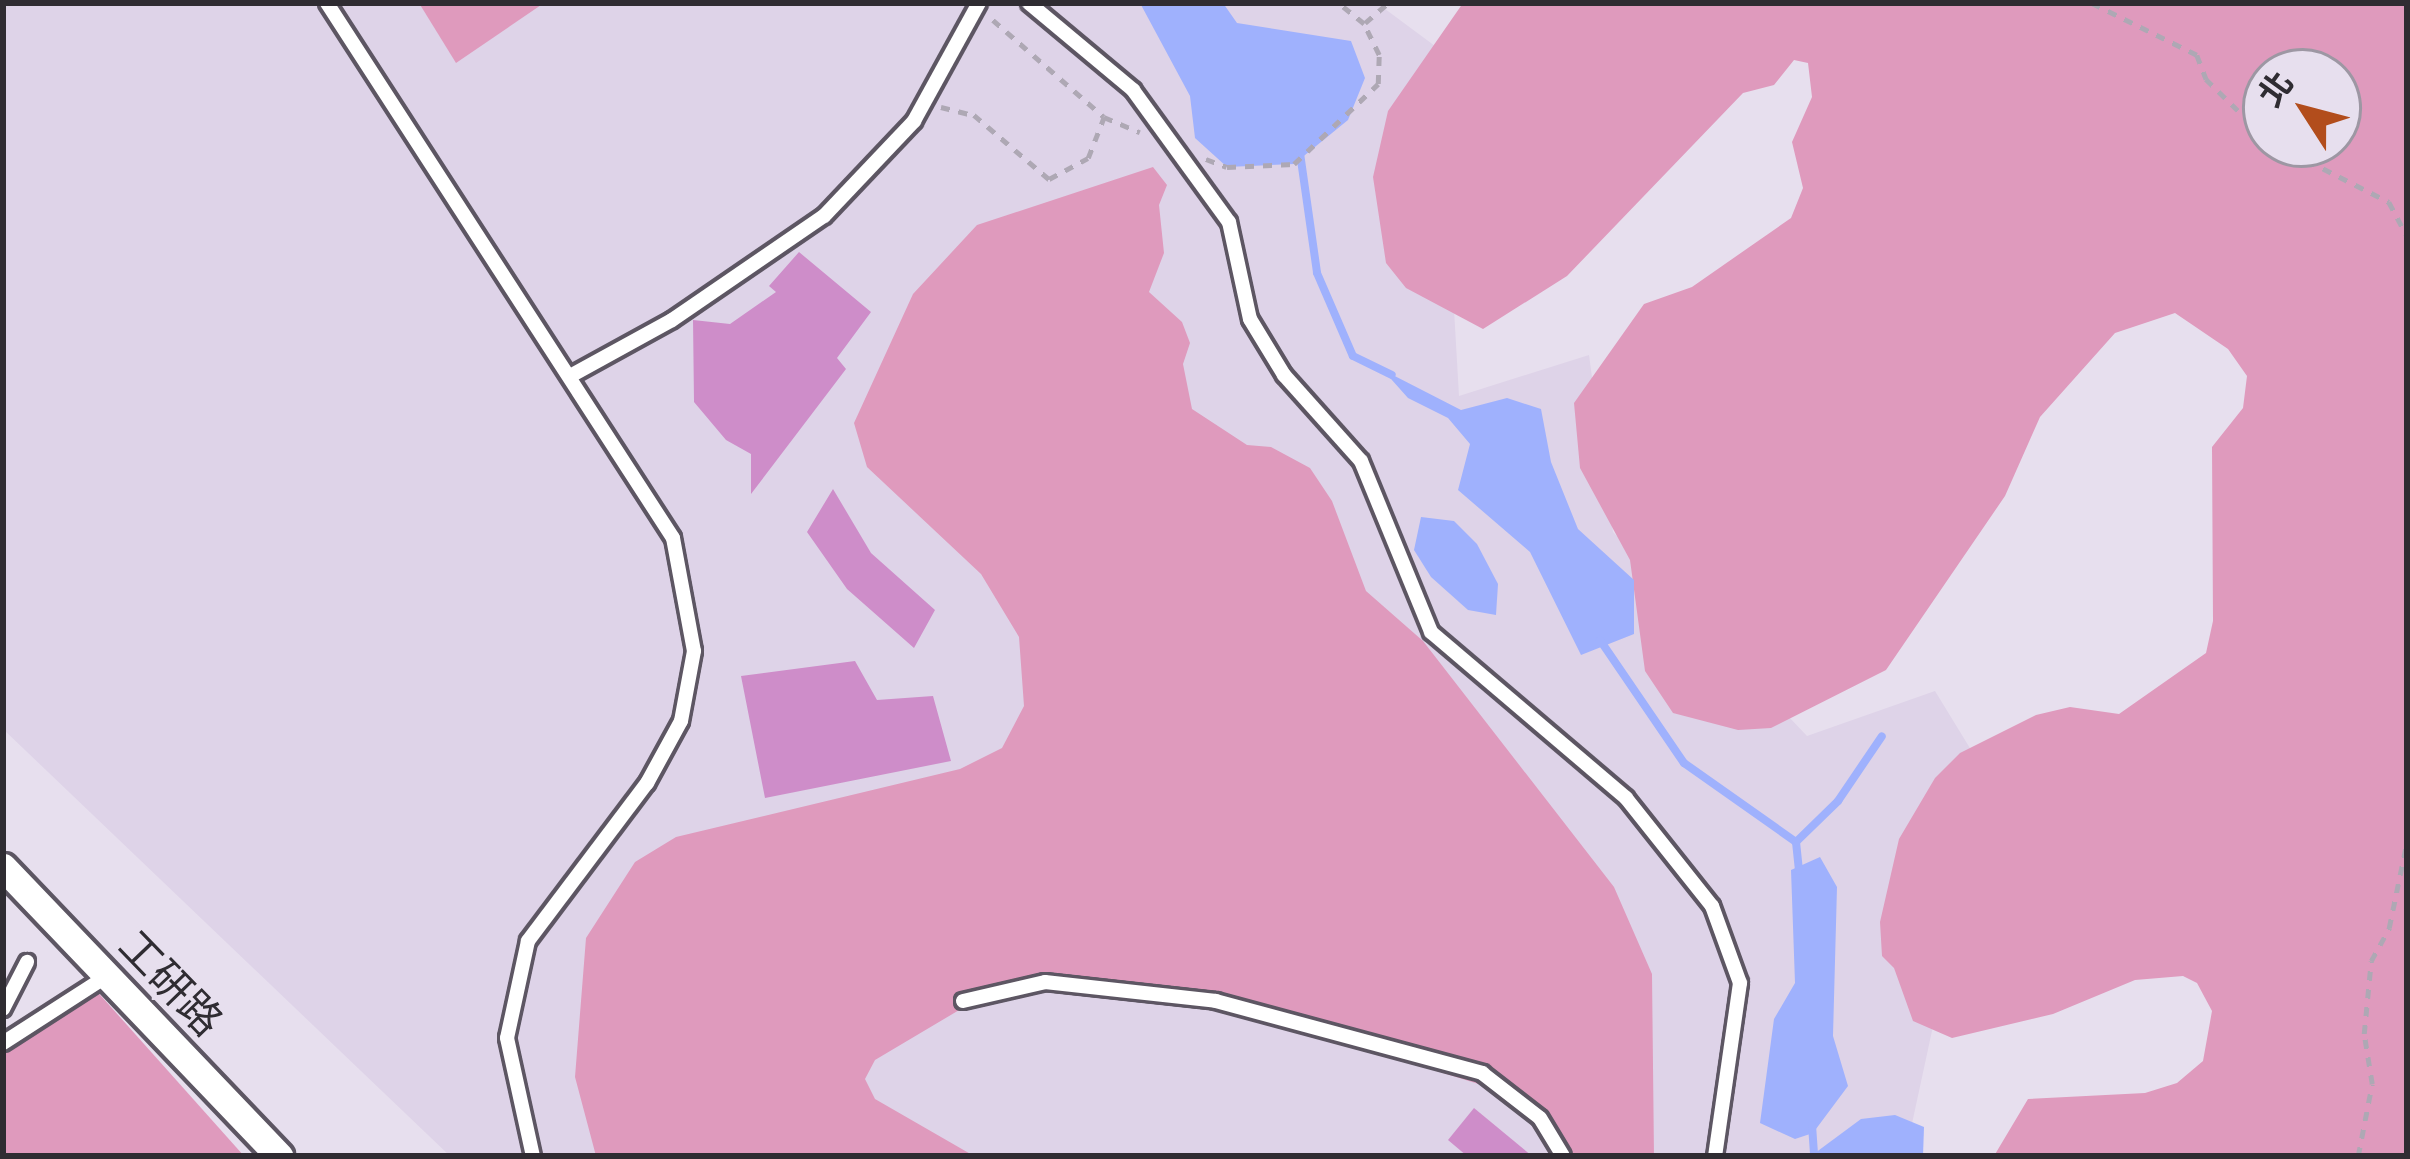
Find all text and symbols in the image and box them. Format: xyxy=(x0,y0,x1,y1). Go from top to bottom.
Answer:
north arrow xyxy=(2242,48,2362,168)
text: 北 xyxy=(2249,63,2301,114)
street label: 工研路 xyxy=(109,920,233,1046)

